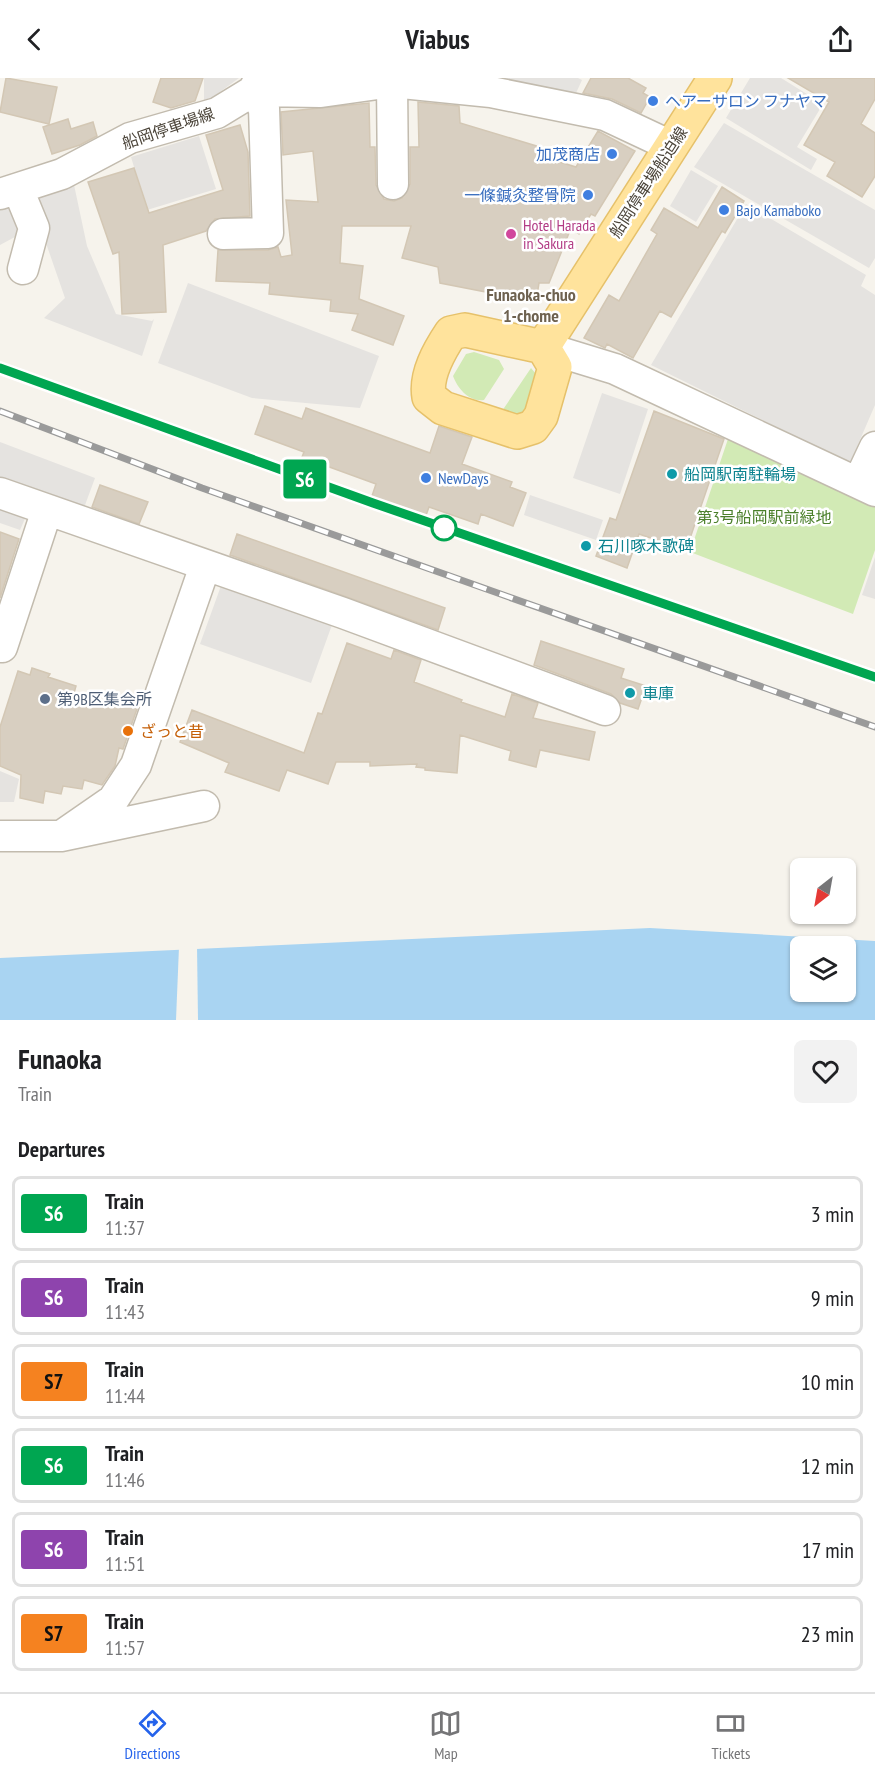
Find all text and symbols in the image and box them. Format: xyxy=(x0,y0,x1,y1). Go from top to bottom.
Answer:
text: Viabus xyxy=(405,22,470,56)
icon: back xyxy=(18,23,51,56)
icon: share xyxy=(824,23,857,56)
place label: ヘアーサロン フナヤマ xyxy=(665,91,827,111)
marker: ヘアーサロン フナヤマ xyxy=(646,94,660,108)
street label: 船岡停車場線 xyxy=(119,103,217,153)
street label: 船岡停車場船迫線 xyxy=(605,123,691,241)
place label: 加茂商店 xyxy=(536,144,600,164)
marker: 加茂商店 xyxy=(605,147,619,161)
place label: 一條鍼灸整骨院 xyxy=(464,185,576,205)
marker: 一條鍼灸整骨院 xyxy=(581,188,595,202)
place label: Bajo Kamaboko xyxy=(736,200,821,220)
marker: Bajo Kamaboko xyxy=(717,203,731,217)
place label: Hotel Harada in Sakura xyxy=(523,215,596,253)
marker: Hotel Harada in Sakura xyxy=(504,227,518,241)
district label: Funaoka-chuo 1-chome xyxy=(486,283,576,327)
line badge: S6 xyxy=(278,460,332,498)
place label: 船岡駅南駐輪場 xyxy=(684,464,796,484)
text: S6 xyxy=(295,466,315,493)
marker: 船岡駅南駐輪場 xyxy=(665,467,679,481)
place label: NewDays xyxy=(438,468,489,488)
marker: NewDays xyxy=(419,471,433,485)
park label: 第3号船岡駅前緑地 xyxy=(696,507,832,527)
unlabelled marker xyxy=(431,515,457,541)
place label: 石川啄木歌碑 xyxy=(598,536,694,556)
marker: 石川啄木歌碑 xyxy=(579,539,593,553)
place label: 車庫 xyxy=(642,683,674,703)
marker: 車庫 xyxy=(623,686,637,700)
place label: 第9B区集会所 xyxy=(57,689,152,709)
marker: 第9B区集会所 xyxy=(38,692,52,706)
place label: ざっと昔 xyxy=(140,721,204,741)
marker: ざっと昔 xyxy=(121,724,135,738)
north arrow xyxy=(790,858,856,924)
map controls xyxy=(790,858,856,1002)
button: layers xyxy=(790,936,856,1002)
text: Funaoka xyxy=(18,1040,102,1077)
button: heart xyxy=(794,1040,857,1103)
text: Train xyxy=(18,1081,52,1107)
text: Departures xyxy=(18,1135,105,1163)
text: Train xyxy=(105,1187,144,1215)
text: S6 xyxy=(44,1200,64,1227)
text: 3 min xyxy=(811,1200,854,1228)
text: 11:37 xyxy=(105,1215,145,1241)
text: Train xyxy=(105,1271,144,1299)
text: S6 xyxy=(44,1284,64,1311)
text: 9 min xyxy=(811,1284,854,1312)
text: 11:43 xyxy=(105,1299,145,1325)
text: Train xyxy=(105,1355,144,1383)
text: S7 xyxy=(44,1368,64,1395)
text: 10 min xyxy=(801,1368,854,1396)
text: 11:44 xyxy=(105,1383,145,1409)
text: Train xyxy=(105,1439,144,1467)
text: S6 xyxy=(44,1452,64,1479)
text: 12 min xyxy=(801,1452,854,1480)
text: 11:46 xyxy=(105,1467,145,1493)
text: Train xyxy=(105,1523,144,1551)
text: S6 xyxy=(44,1536,64,1563)
text: 17 min xyxy=(802,1536,854,1564)
text: 11:51 xyxy=(105,1551,145,1577)
text: Train xyxy=(105,1607,144,1635)
text: S7 xyxy=(44,1620,64,1647)
text: 23 min xyxy=(801,1620,854,1648)
text: 11:57 xyxy=(105,1635,145,1661)
tab: Directions xyxy=(125,1707,180,1763)
tab: Map xyxy=(429,1707,462,1763)
tab: Tickets xyxy=(712,1707,750,1763)

